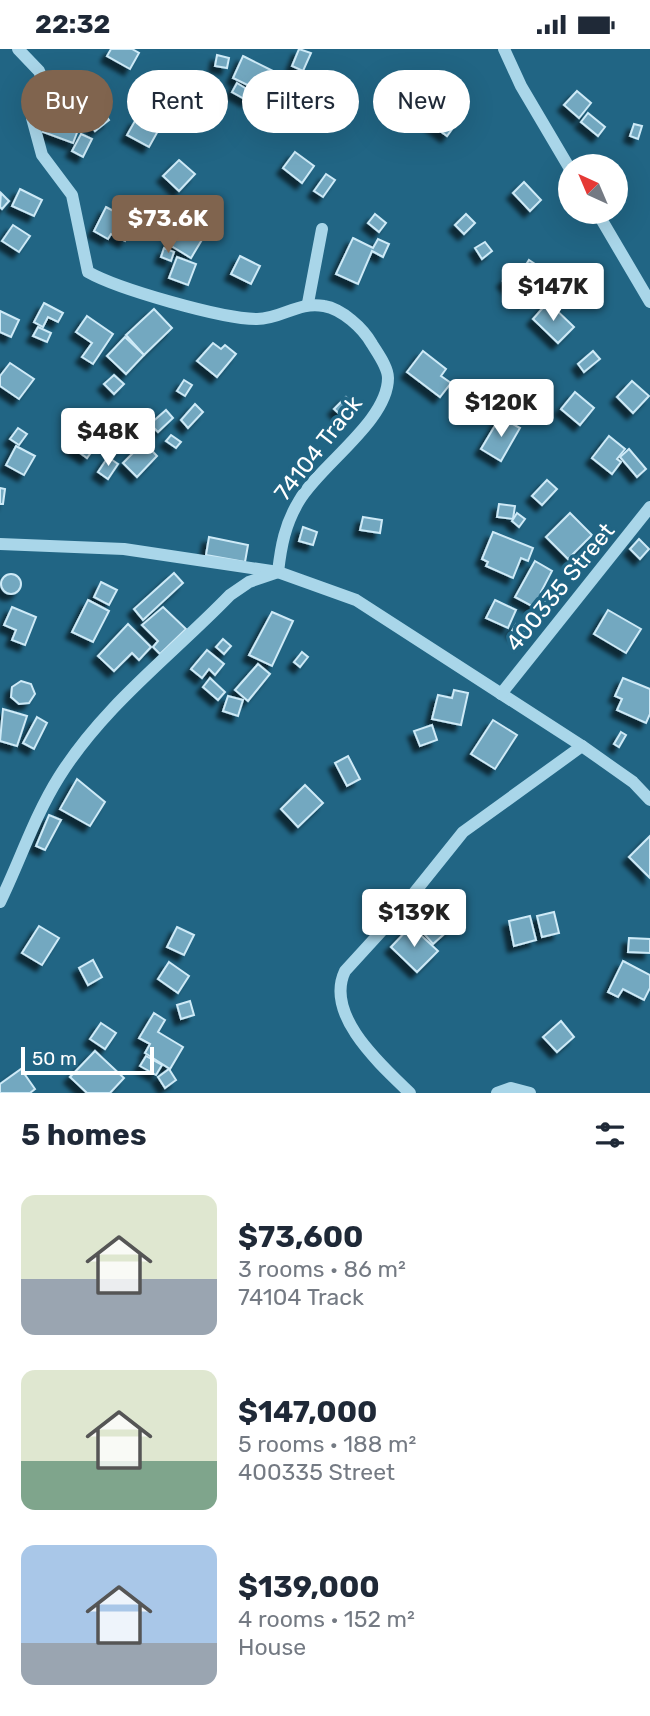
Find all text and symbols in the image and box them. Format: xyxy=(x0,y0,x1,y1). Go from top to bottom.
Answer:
text: 22:32 xyxy=(35,9,110,40)
chip: Buy xyxy=(21,70,113,133)
chip: Rent xyxy=(127,70,228,133)
chip: Filters xyxy=(242,70,359,133)
chip: New xyxy=(373,70,470,133)
north arrow xyxy=(558,154,628,224)
map controls xyxy=(558,154,628,224)
pin: $73.6K xyxy=(111,195,225,255)
text: $73.6K xyxy=(128,204,208,232)
pin: $147K xyxy=(504,264,602,323)
text: $147K xyxy=(518,272,588,300)
pin: $120K xyxy=(452,379,550,439)
text: $120K xyxy=(465,388,537,416)
street label: 74104 Track xyxy=(268,390,368,506)
pin: $48K xyxy=(67,409,149,468)
text: $48K xyxy=(77,417,139,445)
street label: 400335 Street xyxy=(500,517,620,657)
pin: $139K xyxy=(365,890,463,949)
text: $139K xyxy=(378,898,450,926)
scale bar xyxy=(21,1044,154,1076)
text: 50 m xyxy=(32,1047,77,1070)
icon: filters xyxy=(591,1116,629,1154)
text: 5 homes xyxy=(21,1117,147,1153)
text: $73,600 xyxy=(238,1219,364,1255)
icon: home xyxy=(77,1223,161,1307)
text: 3 rooms · 86 m² xyxy=(238,1255,406,1283)
text: 74104 Track xyxy=(238,1283,364,1311)
text: $147,000 xyxy=(238,1394,378,1430)
icon: home xyxy=(77,1398,161,1482)
text: 5 rooms · 188 m² xyxy=(238,1430,416,1458)
text: 400335 Street xyxy=(238,1458,395,1486)
text: $139,000 xyxy=(238,1569,380,1605)
icon: home xyxy=(77,1573,161,1657)
text: 4 rooms · 152 m² xyxy=(238,1605,415,1633)
text: House xyxy=(238,1633,306,1661)

